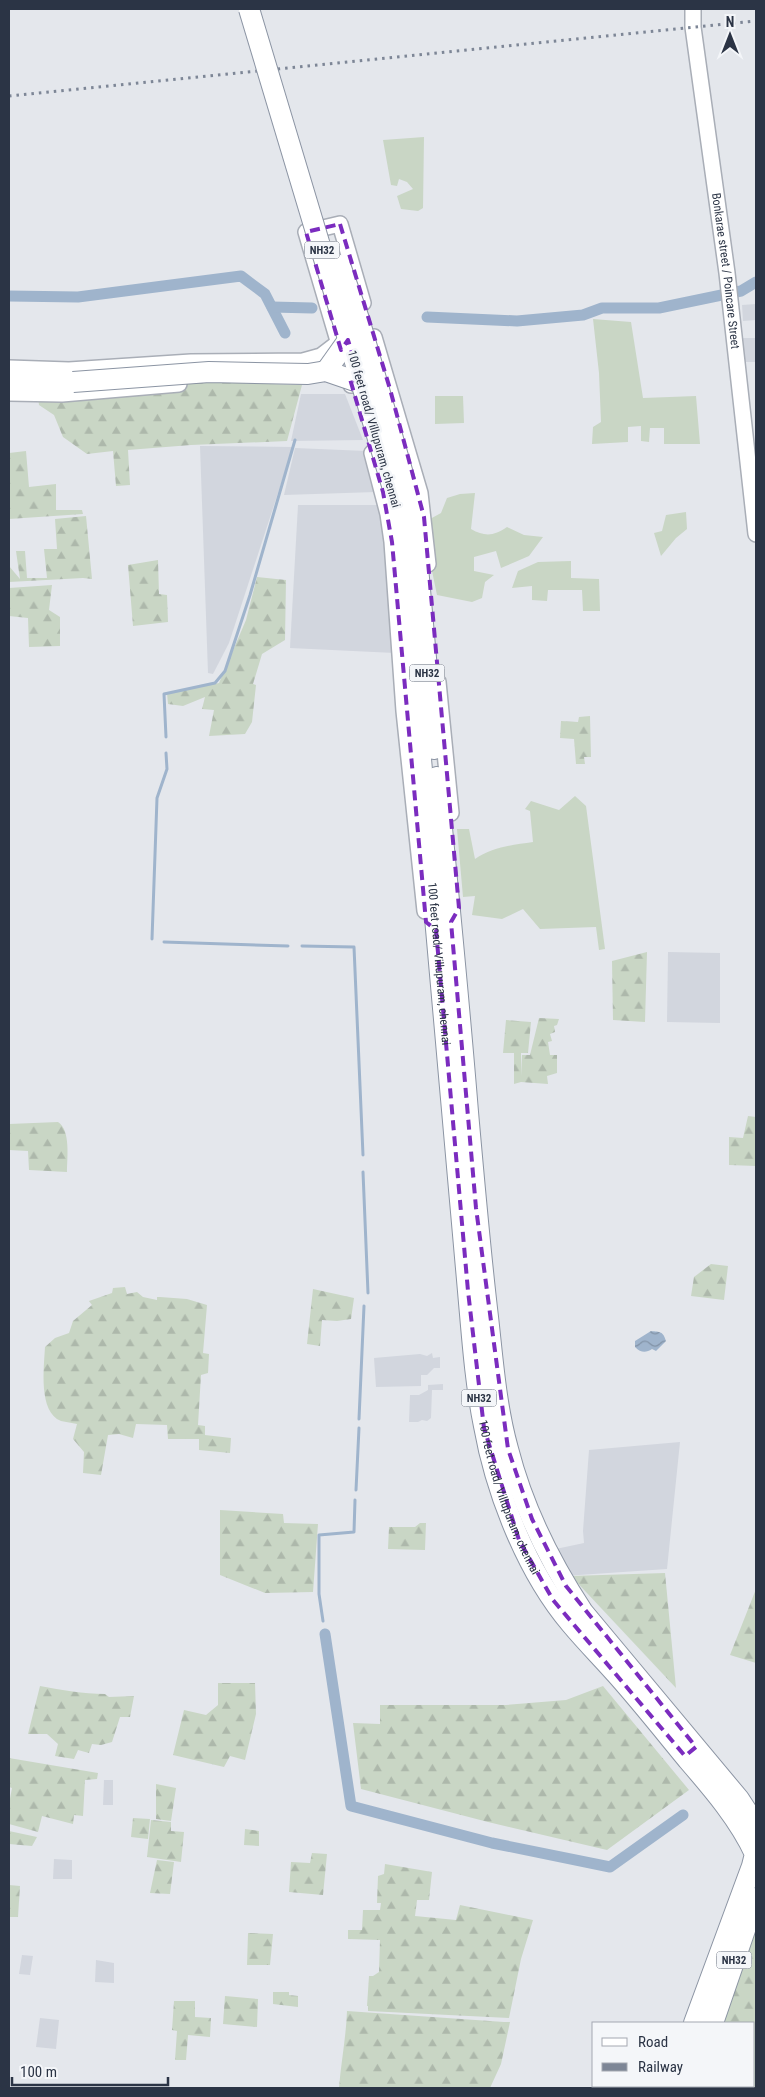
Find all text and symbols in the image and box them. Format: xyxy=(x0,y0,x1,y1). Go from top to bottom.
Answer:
north arrow xyxy=(705,10,755,60)
text: N xyxy=(726,14,734,30)
street label: Bonkarae street / Poincare Street xyxy=(709,192,742,350)
road number: NH32 xyxy=(304,242,340,258)
street label: 100 feet road/ Villupuram, chennai xyxy=(345,349,403,509)
road number: NH32 xyxy=(410,664,444,681)
street label: 100 feet road/ Villupuram, chennai xyxy=(425,882,453,1046)
road number: NH32 xyxy=(462,1390,496,1406)
street label: 100 feet road/ Villupuram, chennai xyxy=(476,1419,543,1577)
road number: NH32 xyxy=(716,1952,752,1968)
legend xyxy=(592,2022,755,2087)
text: Road xyxy=(638,2033,668,2051)
scale bar xyxy=(12,2054,169,2086)
text: Railway xyxy=(638,2058,683,2076)
text: 100 m xyxy=(20,2063,57,2081)

